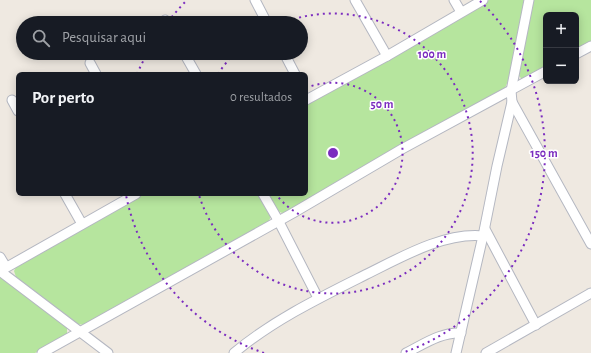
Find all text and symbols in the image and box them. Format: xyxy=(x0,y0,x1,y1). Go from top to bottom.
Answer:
map controls xyxy=(543,12,579,84)
button: + xyxy=(543,12,579,48)
search box xyxy=(16,16,308,60)
icon: search xyxy=(30,27,52,49)
text: Pesquisar aqui xyxy=(62,30,146,45)
text: 100 m xyxy=(418,48,446,60)
button: − xyxy=(543,48,579,84)
text: Por perto xyxy=(32,89,95,106)
text: 0 resultados xyxy=(230,91,292,104)
text: 50 m xyxy=(371,98,394,110)
centre of rings xyxy=(326,146,340,160)
text: 150 m xyxy=(530,147,558,159)

